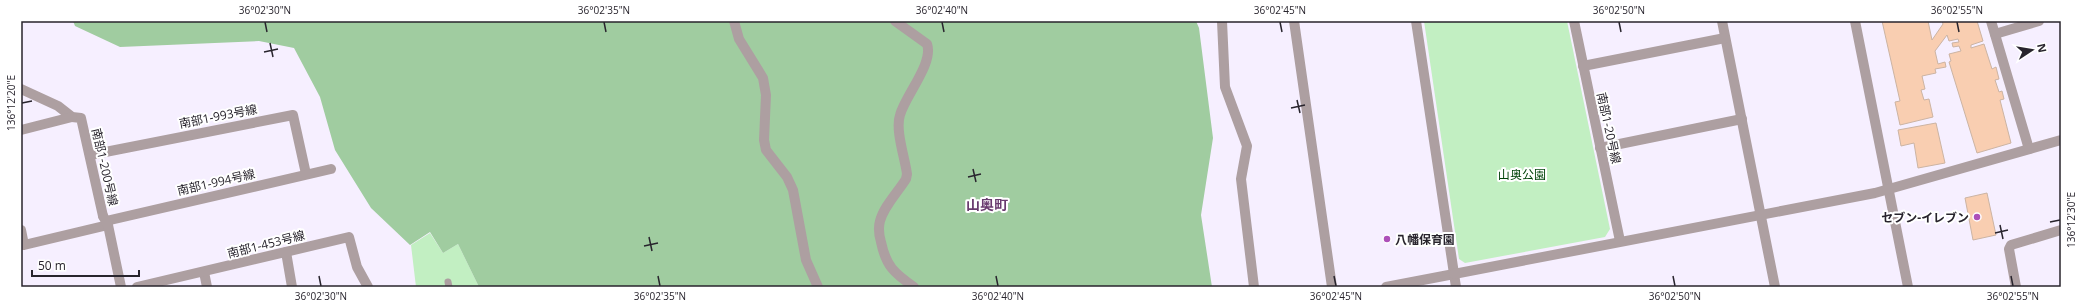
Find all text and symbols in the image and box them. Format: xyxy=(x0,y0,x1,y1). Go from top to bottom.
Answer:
text: 36°02'30"N xyxy=(239,3,291,17)
text: 36°02'35"N xyxy=(578,3,630,17)
text: 36°02'40"N xyxy=(916,3,968,17)
text: 36°02'45"N xyxy=(1254,3,1306,17)
text: 36°02'50"N xyxy=(1593,3,1645,17)
text: 36°02'55"N xyxy=(1931,3,1983,17)
north arrow xyxy=(2012,30,2052,70)
text: N xyxy=(2034,42,2051,54)
text: 136°12'20"E xyxy=(4,75,18,131)
street label: 南部1-20号線 xyxy=(1593,91,1625,165)
street label: 南部1-993号線 xyxy=(177,100,259,132)
street label: 南部1-200号線 xyxy=(88,126,122,208)
street label: 南部1-994号線 xyxy=(175,165,257,199)
park label: 山奥公園 xyxy=(1498,166,1546,183)
text: 136°12'30"E xyxy=(2064,192,2078,248)
district label: 山奥町 xyxy=(966,195,1008,214)
place label: セブン-イレブン xyxy=(1881,209,1969,226)
marker: セブン-イレブン xyxy=(1972,212,1982,222)
street label: 南部1-453号線 xyxy=(225,226,307,262)
place label: 八幡保育園 xyxy=(1395,231,1455,248)
marker: 八幡保育園 xyxy=(1382,234,1392,244)
scale bar xyxy=(32,252,139,278)
text: 50 m xyxy=(38,257,66,274)
text: 36°02'30"N xyxy=(295,289,347,303)
text: 36°02'35"N xyxy=(634,289,686,303)
text: 36°02'40"N xyxy=(972,289,1024,303)
text: 36°02'45"N xyxy=(1310,289,1362,303)
text: 36°02'50"N xyxy=(1649,289,1701,303)
text: 36°02'55"N xyxy=(1987,289,2039,303)

